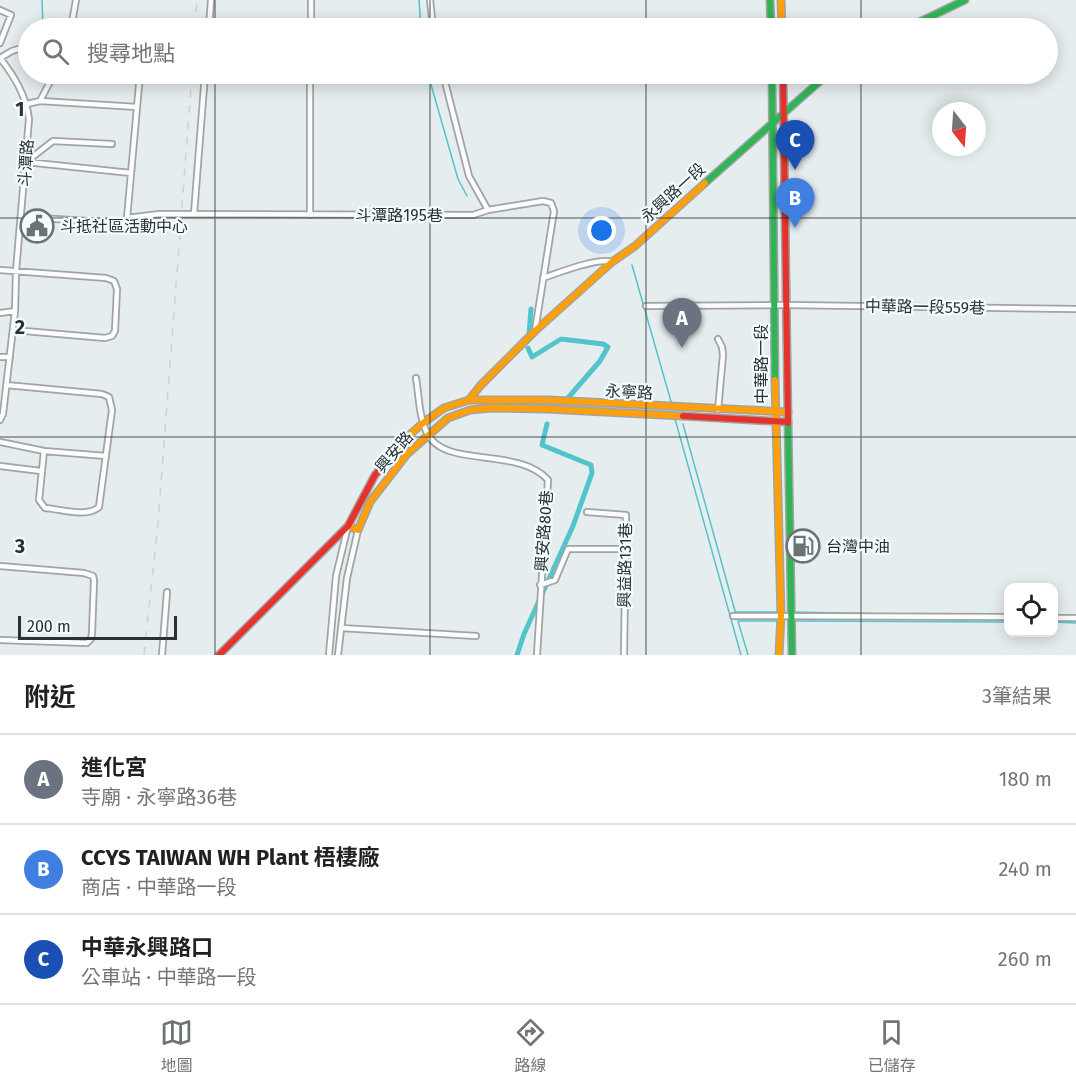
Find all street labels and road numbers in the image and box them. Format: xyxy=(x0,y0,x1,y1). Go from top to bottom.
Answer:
street label: 斗潭路 xyxy=(15,138,37,188)
street label: 永興路一段 xyxy=(637,159,709,227)
street label: 斗潭路195巷 xyxy=(355,206,443,225)
street label: 中華路一段559巷 xyxy=(865,296,985,318)
street label: 中華路一段 xyxy=(752,324,771,404)
street label: 永寧路 xyxy=(605,381,653,403)
street label: 興安路 xyxy=(371,428,417,476)
street label: 興安路80巷 xyxy=(532,490,556,572)
street label: 興益路131巷 xyxy=(615,522,635,608)

